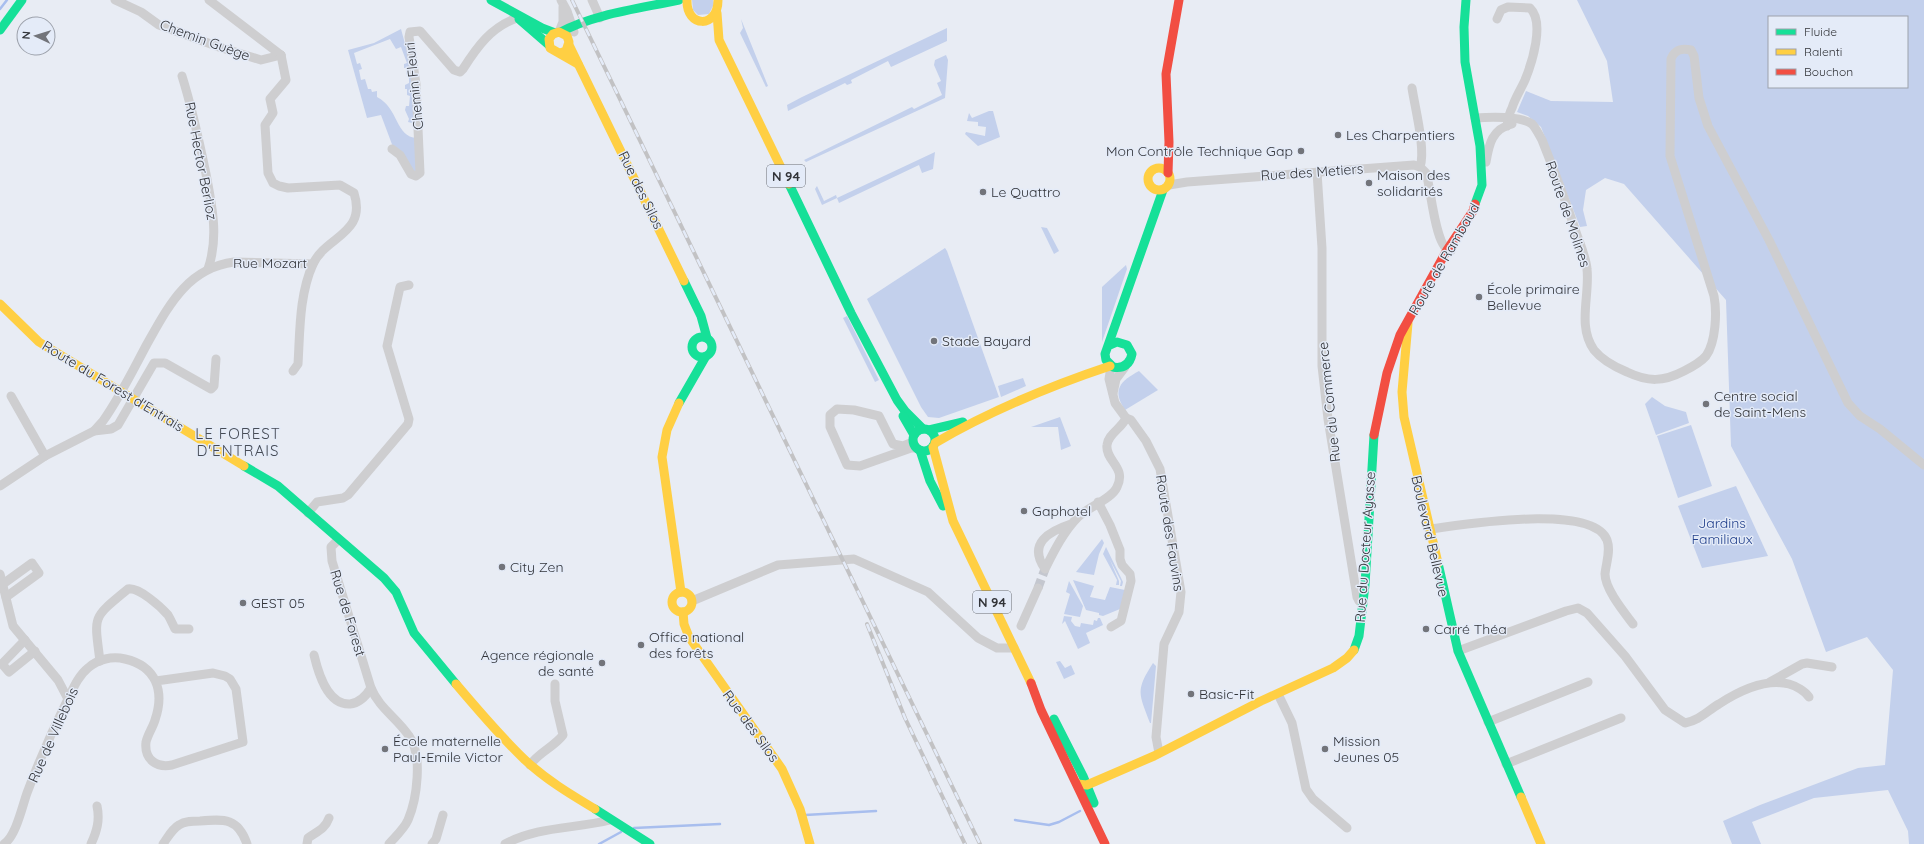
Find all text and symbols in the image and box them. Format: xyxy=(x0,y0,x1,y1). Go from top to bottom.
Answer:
street label: Chemin Guège xyxy=(157,15,253,65)
north arrow xyxy=(16,16,56,56)
legend xyxy=(1768,16,1908,88)
text: Fluide xyxy=(1804,24,1837,39)
text: N xyxy=(19,31,33,40)
street label: Chemin Fleuri xyxy=(400,41,428,131)
text: Ralenti xyxy=(1804,44,1842,59)
text: Bouchon xyxy=(1804,64,1853,79)
street label: Rue Hector Berlioz xyxy=(181,100,221,222)
place label: Les Charpentiers xyxy=(1346,126,1455,144)
marker: Les Charpentiers xyxy=(1333,130,1343,140)
place label: Mon Contrôle Technique Gap xyxy=(1106,142,1293,160)
marker: Mon Contrôle Technique Gap xyxy=(1296,146,1306,156)
street label: Rue des Silos xyxy=(614,148,668,232)
street label: Rue des Metiers xyxy=(1260,159,1364,185)
street label: Route de Molines xyxy=(1541,159,1595,269)
road number: N 94 xyxy=(767,165,805,187)
place label: Maison des solidarités xyxy=(1377,166,1450,200)
marker: Maison des solidarités xyxy=(1364,178,1374,188)
place label: Le Quattro xyxy=(991,183,1061,201)
marker: Le Quattro xyxy=(978,187,988,197)
street label: Route de Rambaud xyxy=(1405,200,1483,318)
street label: Rue Mozart xyxy=(233,254,307,272)
place label: École primaire Bellevue xyxy=(1487,280,1580,314)
marker: École primaire Bellevue xyxy=(1474,292,1484,302)
place label: Stade Bayard xyxy=(942,332,1031,350)
marker: Stade Bayard xyxy=(929,336,939,346)
street label: Route du Forest d'Entrais xyxy=(39,337,187,435)
street label: Rue du Commerce xyxy=(1314,341,1344,463)
place label: Centre social de Saint-Mens xyxy=(1714,387,1806,421)
marker: Centre social de Saint-Mens xyxy=(1701,399,1711,409)
district label: LE FOREST D'ENTRAIS xyxy=(195,424,281,460)
street label: Rue du Docteur Ayasse xyxy=(1351,471,1379,623)
street label: Route des Fauvins xyxy=(1152,473,1188,593)
street label: Boulevard Bellevue xyxy=(1407,474,1453,599)
place label: Gaphotel xyxy=(1032,502,1091,520)
marker: Gaphotel xyxy=(1019,506,1029,516)
park label: Jardins Familiaux xyxy=(1691,514,1753,548)
place label: City Zen xyxy=(510,558,564,576)
marker: City Zen xyxy=(497,562,507,572)
street label: Rue de Forest xyxy=(326,568,370,659)
road number: N 94 xyxy=(973,591,1011,613)
place label: GEST 05 xyxy=(251,594,305,612)
marker: GEST 05 xyxy=(238,598,248,608)
place label: Carré Théa xyxy=(1434,620,1507,638)
marker: Carré Théa xyxy=(1421,624,1431,634)
place label: Office national des forêts xyxy=(649,628,744,662)
marker: Office national des forêts xyxy=(636,640,646,650)
place label: Agence régionale de santé xyxy=(481,646,594,680)
marker: Agence régionale de santé xyxy=(597,658,607,668)
street label: Rue de Villebois xyxy=(24,685,82,785)
place label: Basic-Fit xyxy=(1199,685,1255,703)
street label: Rue des Silos xyxy=(719,686,783,766)
marker: Basic-Fit xyxy=(1186,689,1196,699)
place label: École maternelle Paul-Emile Victor xyxy=(393,732,503,766)
place label: Mission Jeunes 05 xyxy=(1333,732,1399,766)
marker: École maternelle Paul-Emile Victor xyxy=(380,744,390,754)
marker: Mission Jeunes 05 xyxy=(1320,744,1330,754)

